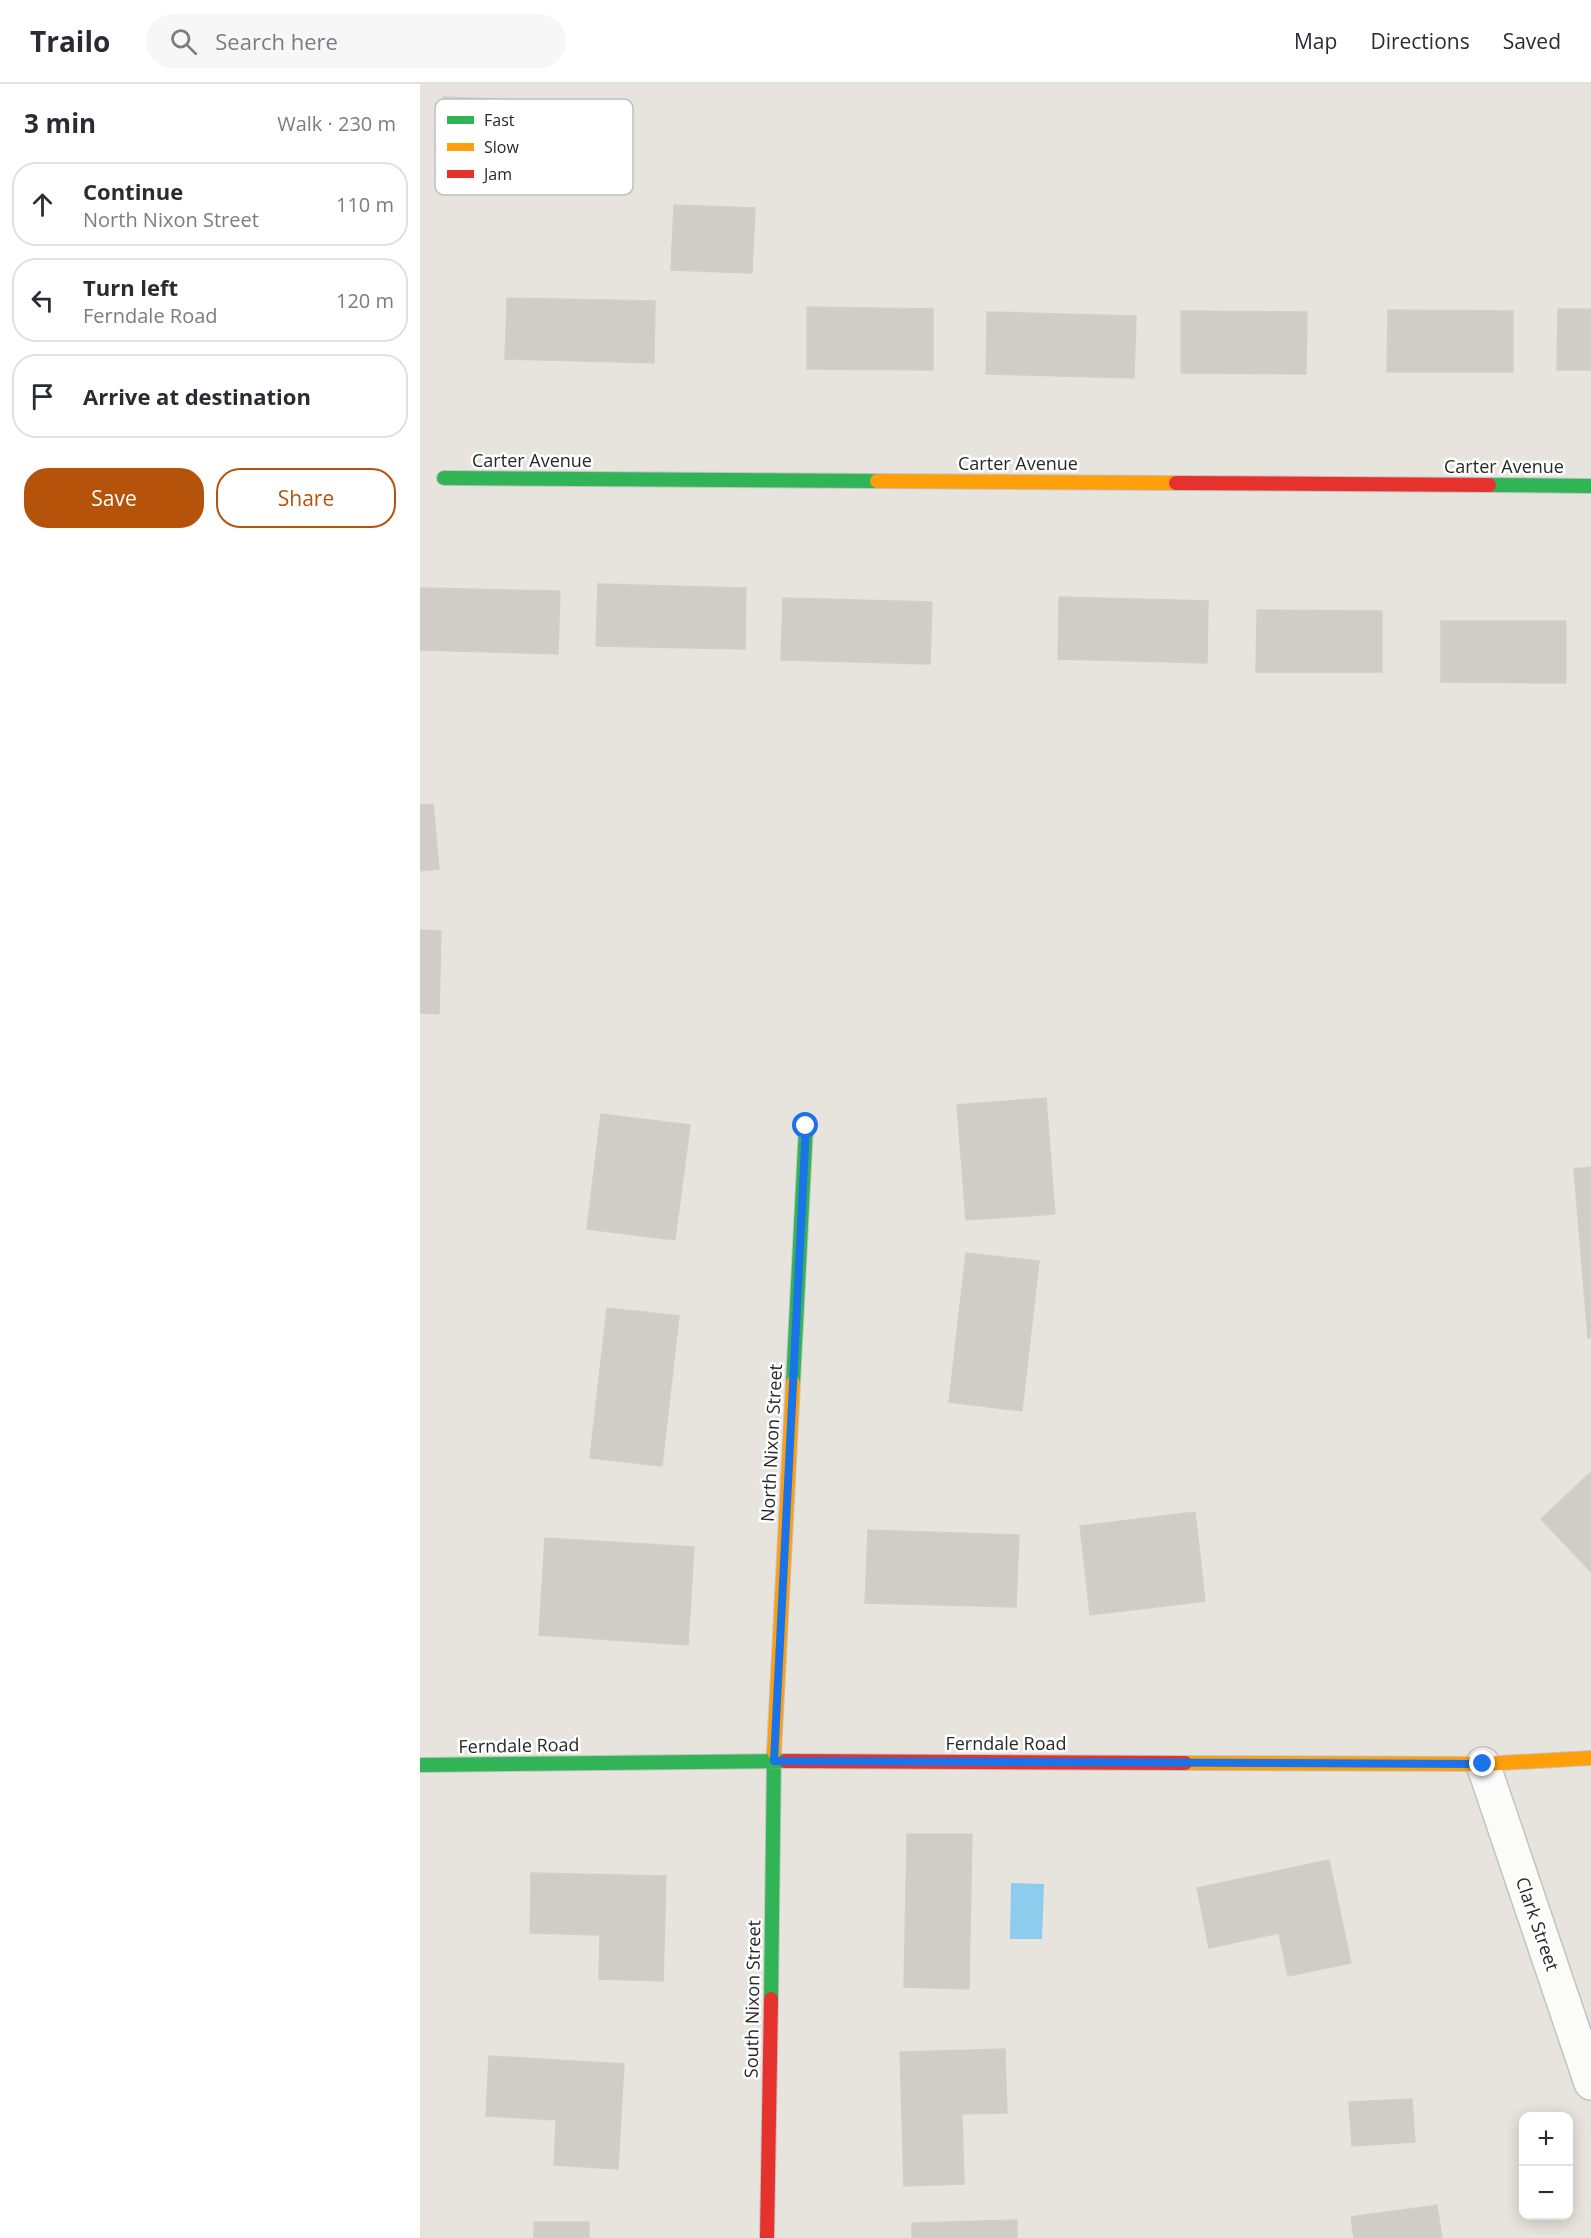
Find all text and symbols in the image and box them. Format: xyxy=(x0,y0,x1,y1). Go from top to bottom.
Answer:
search box xyxy=(146,14,566,68)
text: Trailo xyxy=(30,22,110,60)
icon: search xyxy=(167,25,200,58)
text: Search here xyxy=(215,26,338,56)
text: Map xyxy=(1294,27,1337,55)
text: Directions xyxy=(1370,27,1470,55)
text: Saved xyxy=(1503,27,1561,55)
legend xyxy=(435,99,633,195)
text: 3 min xyxy=(24,105,96,141)
text: Fast xyxy=(484,109,515,131)
text: Walk · 230 m xyxy=(277,110,396,137)
text: Slow xyxy=(484,136,519,158)
text: Jam xyxy=(482,163,512,185)
text: Continue xyxy=(83,176,183,206)
icon: ahead xyxy=(26,188,59,221)
text: 110 m xyxy=(336,191,394,218)
text: North Nixon Street xyxy=(83,206,259,233)
text: Turn left xyxy=(83,272,178,302)
icon: left xyxy=(26,284,59,317)
text: 120 m xyxy=(336,287,394,314)
text: Ferndale Road xyxy=(83,302,218,329)
icon: arrive xyxy=(26,380,59,413)
text: Arrive at destination xyxy=(83,381,311,411)
street label: Carter Avenue xyxy=(472,448,592,472)
street label: Carter Avenue xyxy=(958,451,1078,475)
street label: Carter Avenue xyxy=(1444,454,1564,478)
button: Save xyxy=(24,468,204,528)
button: Share xyxy=(216,468,396,528)
route start xyxy=(792,1112,818,1138)
street label: North Nixon Street xyxy=(755,1363,787,1523)
street label: Ferndale Road xyxy=(945,1731,1067,1755)
street label: Ferndale Road xyxy=(458,1732,580,1758)
route end xyxy=(1469,1750,1495,1776)
street label: Clark Street xyxy=(1511,1874,1565,1974)
street label: South Nixon Street xyxy=(739,1920,765,2078)
map controls xyxy=(1519,2112,1573,2220)
button: + xyxy=(1519,2112,1573,2166)
button: − xyxy=(1519,2166,1573,2220)

